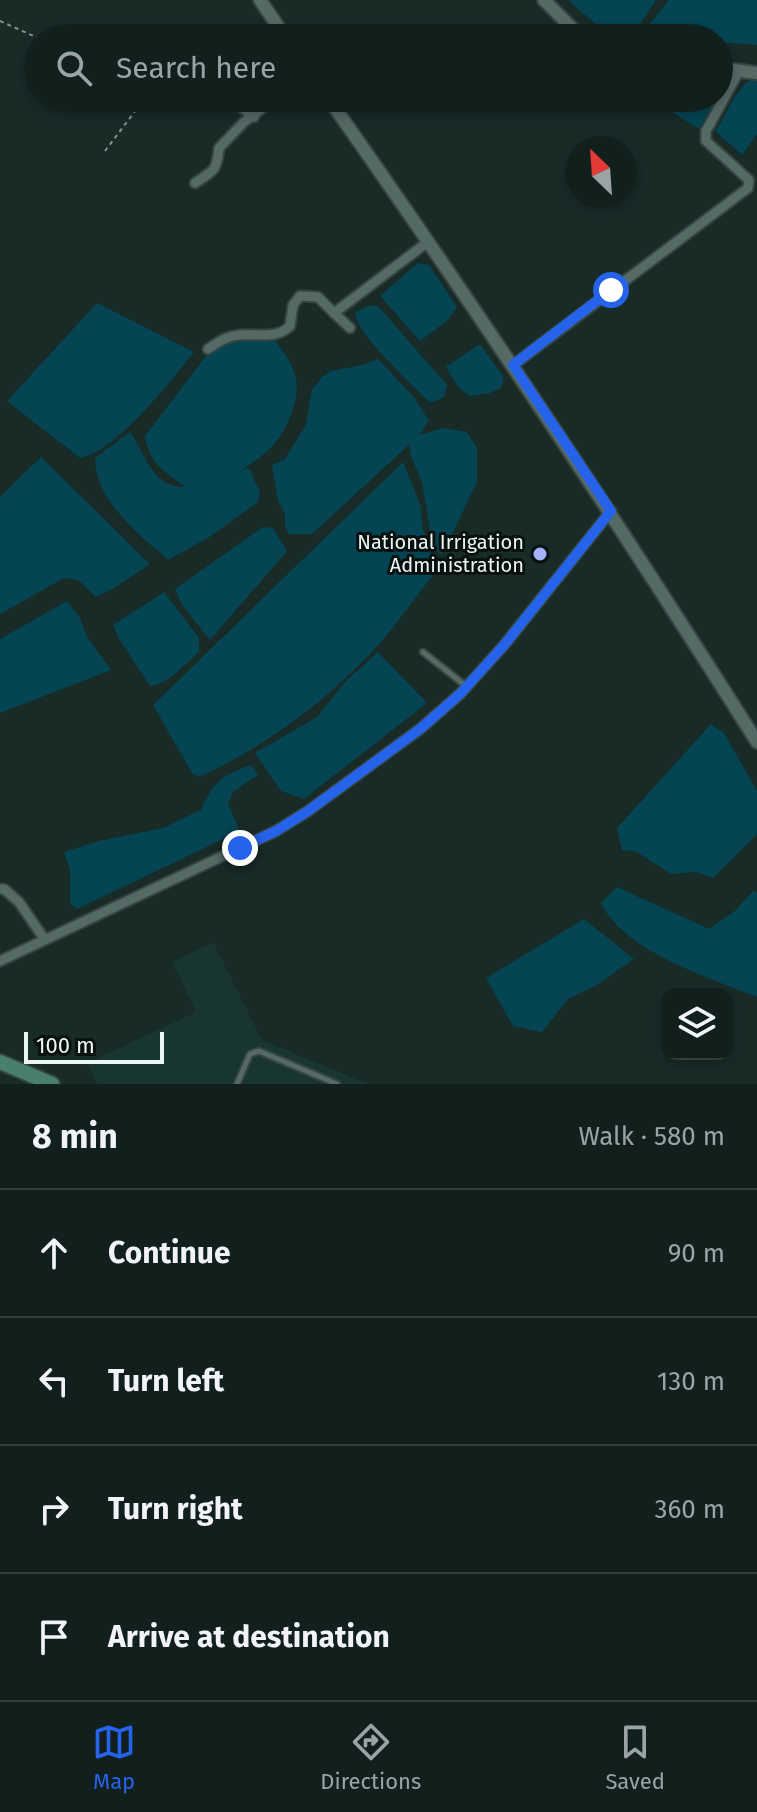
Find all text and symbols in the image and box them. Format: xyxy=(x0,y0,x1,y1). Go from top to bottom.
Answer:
search box xyxy=(24,24,733,112)
icon: search xyxy=(52,46,96,90)
text: Search here xyxy=(116,50,276,86)
north arrow xyxy=(565,136,637,208)
route start xyxy=(593,272,629,308)
place label: National Irrigation Administration xyxy=(357,530,524,577)
marker: National Irrigation Administration xyxy=(531,545,549,563)
route end xyxy=(222,830,258,866)
map controls xyxy=(661,988,733,1060)
button: layers xyxy=(661,988,733,1060)
scale bar xyxy=(24,1028,164,1064)
text: 100 m xyxy=(36,1032,95,1059)
text: 8 min xyxy=(32,1116,118,1157)
text: Walk · 580 m xyxy=(578,1121,725,1152)
icon: ahead xyxy=(32,1231,76,1275)
text: Continue xyxy=(108,1235,231,1271)
text: 90 m xyxy=(668,1238,725,1269)
icon: left xyxy=(32,1359,76,1403)
text: Turn left xyxy=(108,1363,224,1399)
text: 130 m xyxy=(657,1366,725,1397)
icon: right xyxy=(32,1487,76,1531)
text: Turn right xyxy=(108,1491,243,1527)
text: 360 m xyxy=(654,1494,725,1525)
icon: arrive xyxy=(32,1615,76,1659)
text: Arrive at destination xyxy=(108,1619,390,1655)
tab: Map xyxy=(92,1720,136,1795)
tab: Directions xyxy=(320,1720,421,1795)
tab: Saved xyxy=(605,1720,665,1795)

